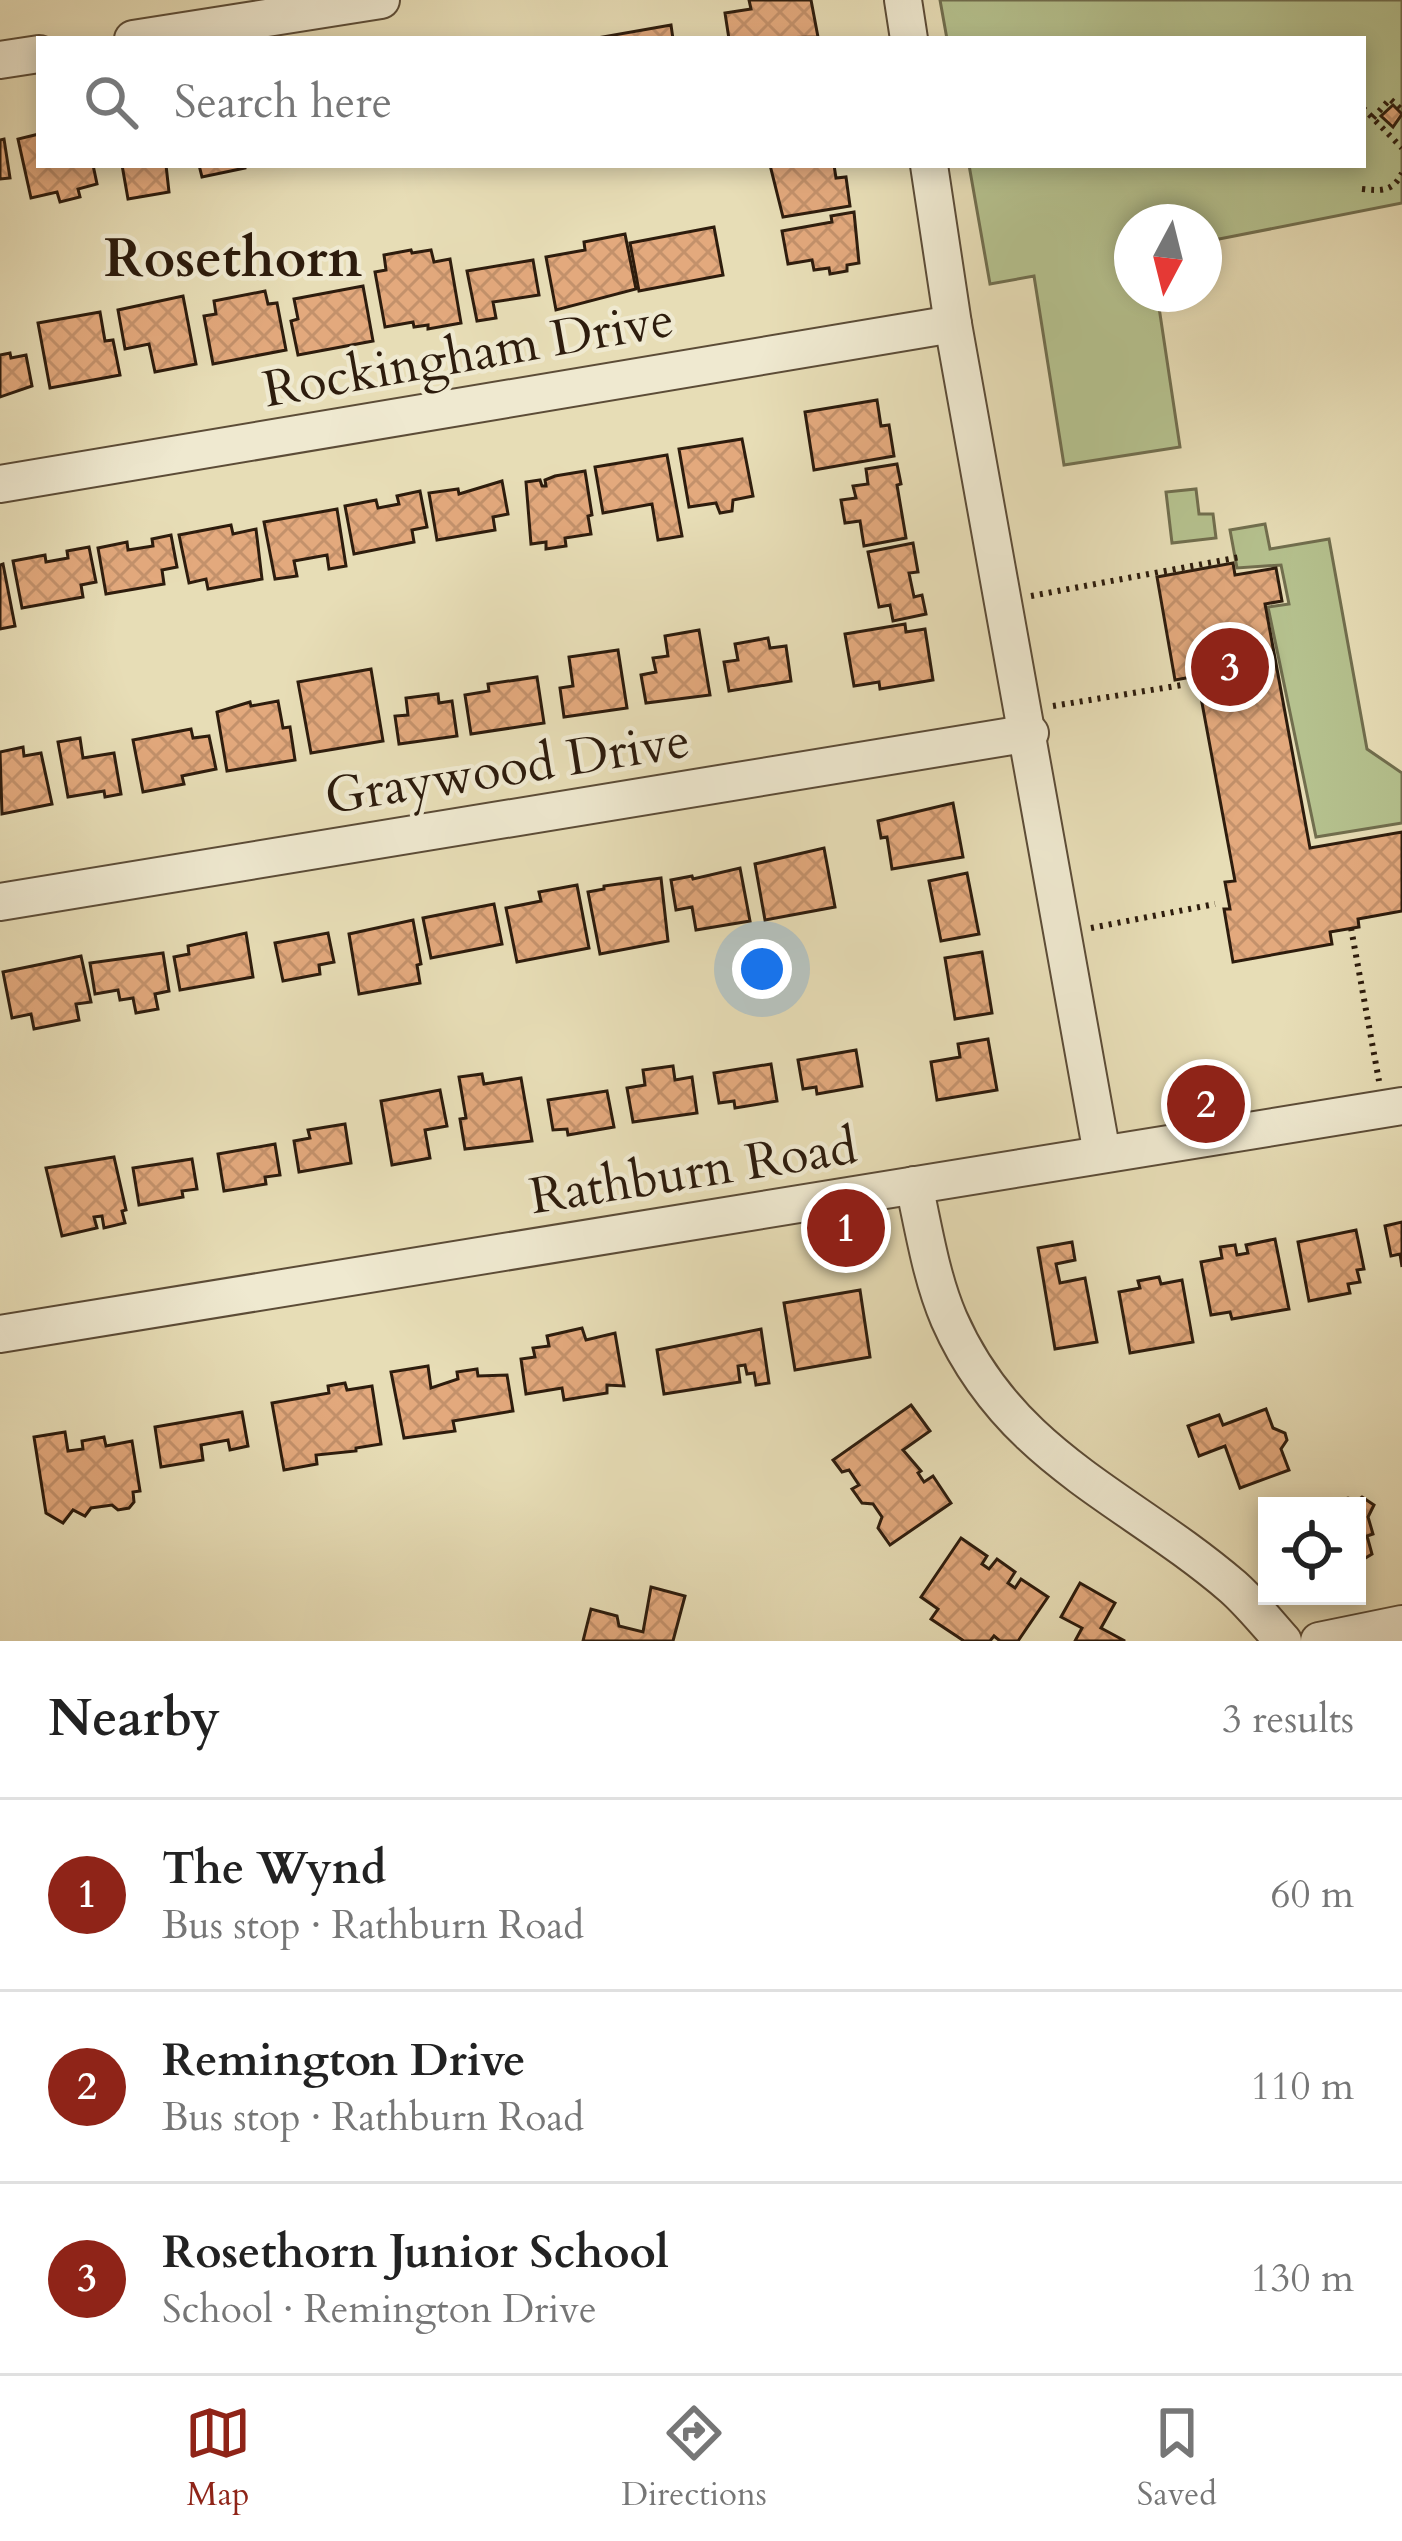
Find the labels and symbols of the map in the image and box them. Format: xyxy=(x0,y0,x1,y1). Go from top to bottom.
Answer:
north arrow xyxy=(1114,204,1222,312)
district label: Rosethorn xyxy=(104,223,362,296)
street label: Rockingham Drive xyxy=(258,284,679,426)
pin: 3 xyxy=(1191,622,1269,712)
street label: Graywood Drive xyxy=(320,706,695,832)
your location xyxy=(732,939,792,999)
pin: 2 xyxy=(1167,1059,1245,1149)
street label: Rathburn Road xyxy=(525,1112,862,1232)
pin: 1 xyxy=(807,1183,885,1273)

